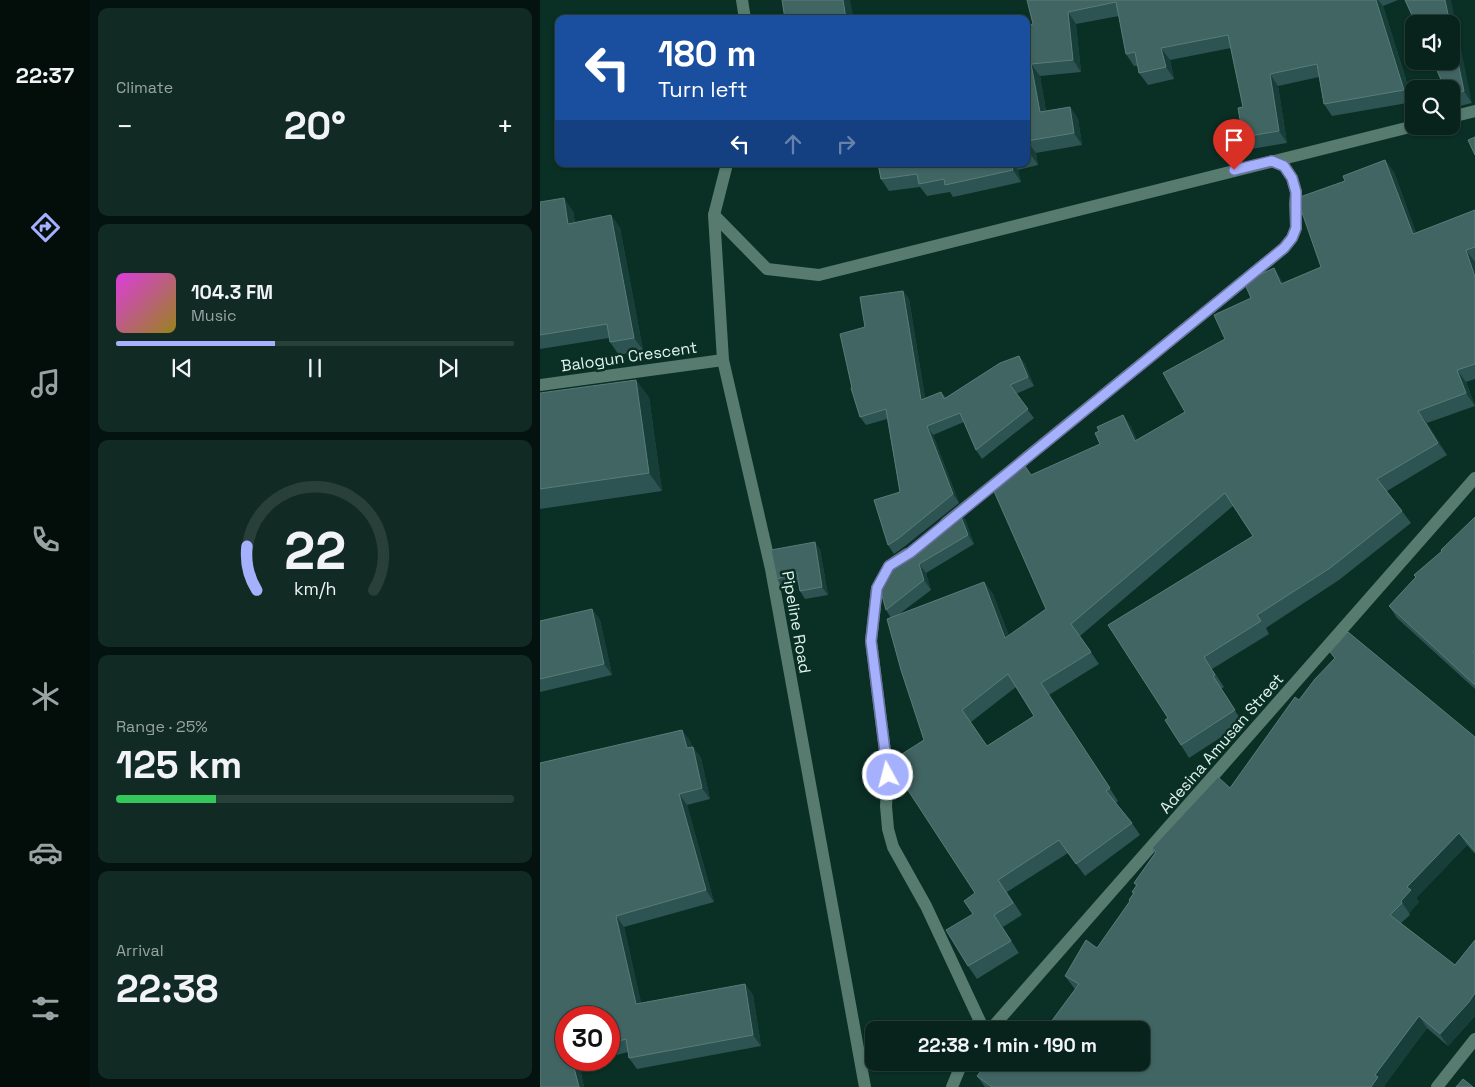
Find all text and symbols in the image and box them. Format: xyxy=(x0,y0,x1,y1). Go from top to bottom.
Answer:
map controls xyxy=(1405,15,1460,135)
button: sound xyxy=(1405,15,1460,70)
text: 180 m xyxy=(658,32,756,76)
icon: left xyxy=(575,35,640,100)
text: 22:37 xyxy=(16,61,74,89)
text: Turn left xyxy=(658,75,748,103)
text: Climate xyxy=(116,77,173,98)
button: search xyxy=(1405,80,1460,135)
text: 20° xyxy=(284,102,346,150)
text: − xyxy=(116,108,133,144)
text: + xyxy=(497,108,514,144)
pin xyxy=(1213,119,1255,170)
icon: arrive xyxy=(1220,126,1248,154)
icon: left xyxy=(726,130,754,158)
icon: ahead xyxy=(779,130,807,158)
icon: right xyxy=(832,130,860,158)
icon: directions xyxy=(28,210,63,245)
text: 104.3 FM xyxy=(191,280,273,305)
text: Music xyxy=(191,305,237,326)
street label: Balogun Crescent xyxy=(560,337,699,376)
icon: previous xyxy=(168,354,196,382)
icon: pause xyxy=(301,354,329,382)
icon: next xyxy=(434,354,462,382)
icon: music xyxy=(28,366,63,401)
text: 22 xyxy=(284,518,346,584)
icon: phone xyxy=(28,522,63,557)
street label: Pipeline Road xyxy=(777,569,816,675)
text: km/h xyxy=(294,577,336,600)
street label: Adesina Amusan Street xyxy=(1155,669,1288,818)
icon: climate xyxy=(28,679,63,714)
text: Range · 25% xyxy=(116,716,208,737)
text: 125 km xyxy=(116,741,242,789)
position arrow xyxy=(861,748,913,800)
icon: car xyxy=(28,835,63,870)
text: Arrival xyxy=(116,940,164,961)
text: 22:38 xyxy=(116,965,218,1013)
icon: filters xyxy=(28,991,63,1026)
speed limit sign: 30 xyxy=(555,1006,620,1071)
text: 22:38 · 1 min · 190 m xyxy=(918,1033,1097,1058)

